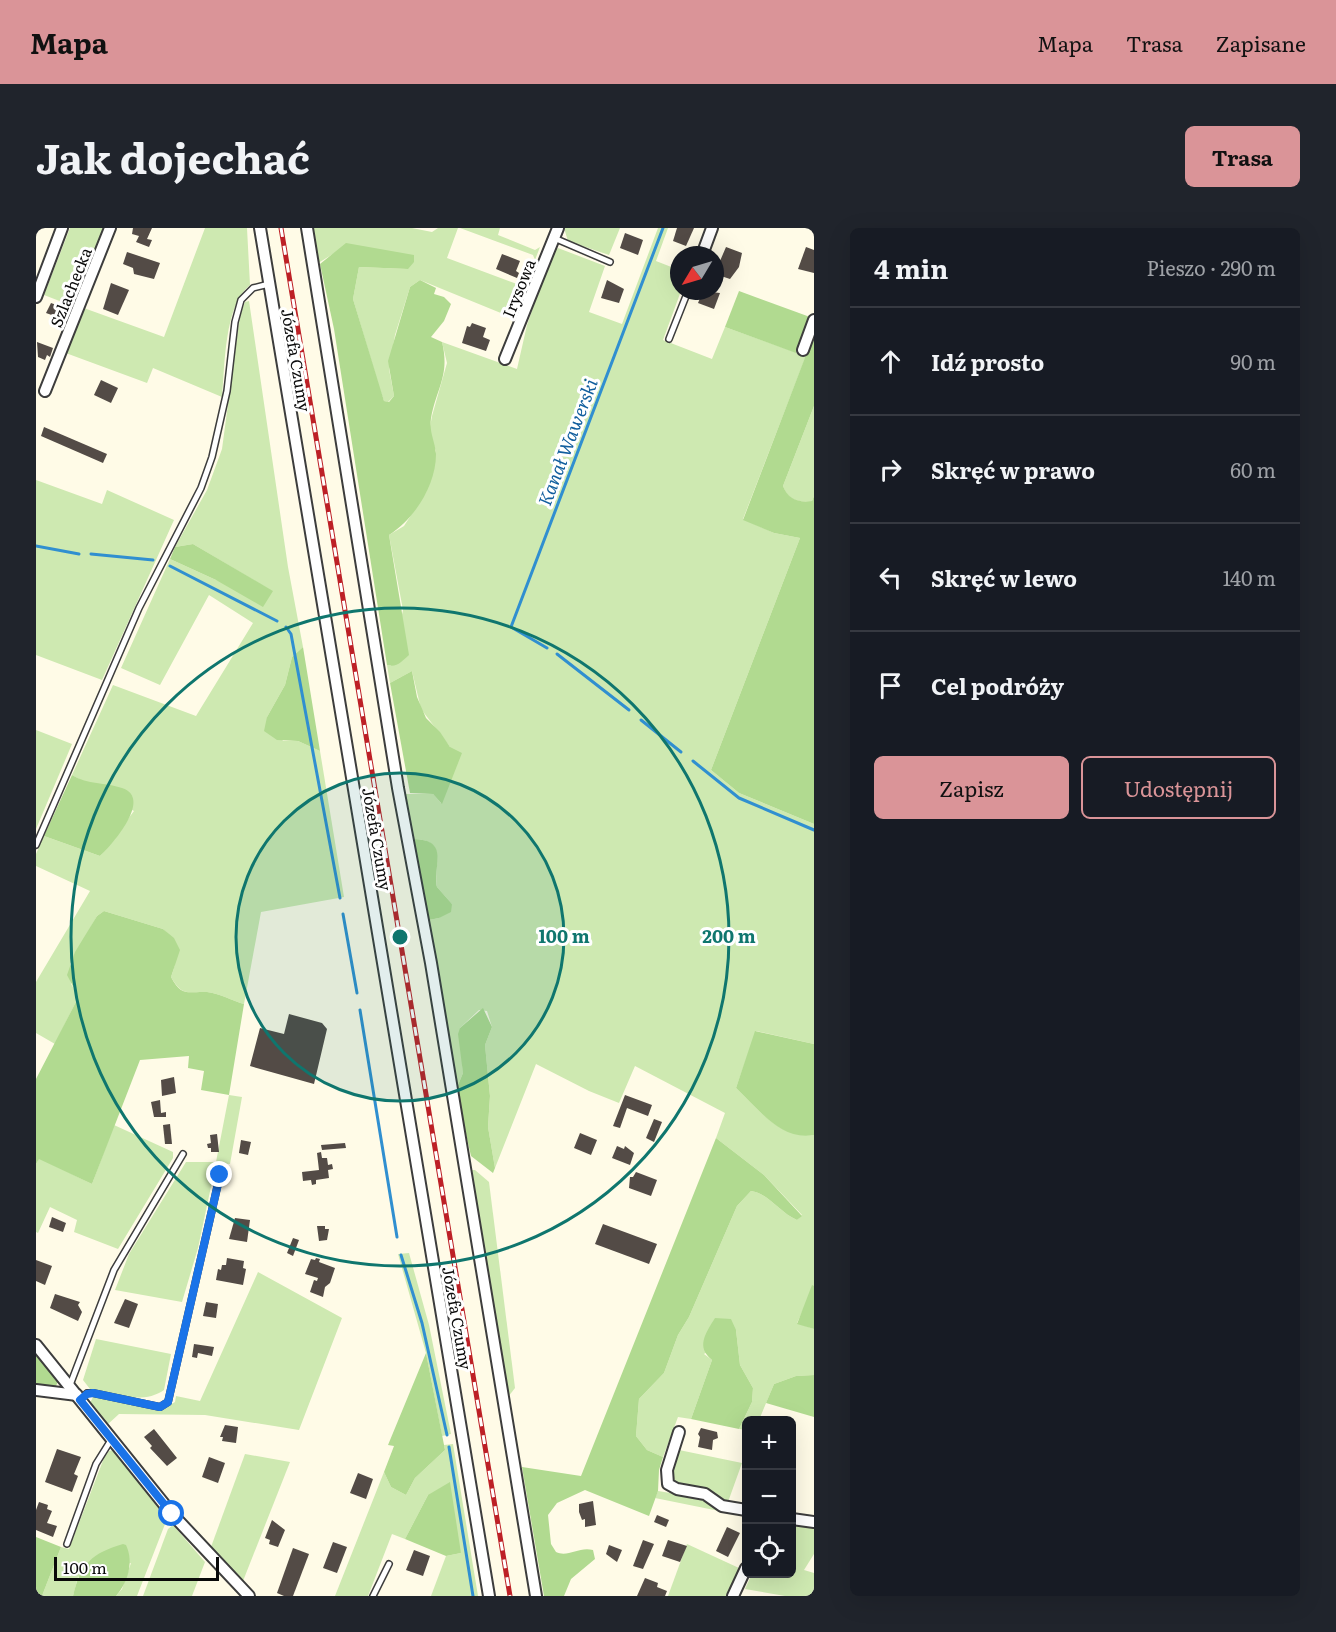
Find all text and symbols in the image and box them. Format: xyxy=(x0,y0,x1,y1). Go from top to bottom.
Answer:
text: Mapa xyxy=(30,21,108,63)
text: Mapa xyxy=(1037,27,1093,58)
text: Trasa xyxy=(1126,27,1183,58)
text: Zapisane xyxy=(1216,27,1306,58)
text: Jak dojechać xyxy=(36,125,310,187)
button: Trasa xyxy=(1185,126,1300,187)
street label: Szlachecka xyxy=(43,243,97,331)
north arrow xyxy=(670,246,724,300)
text: 4 min xyxy=(874,248,948,287)
text: Pieszo · 290 m xyxy=(1147,252,1276,282)
street label: Irysowa xyxy=(495,255,541,321)
street label: Józefa Czumy xyxy=(276,306,318,414)
icon: ahead xyxy=(874,345,907,378)
text: Idź prosto xyxy=(931,345,1044,378)
text: 90 m xyxy=(1231,346,1276,376)
water label: Kanał Wawerski xyxy=(530,374,604,509)
icon: right xyxy=(874,453,907,486)
text: Skręć w prawo xyxy=(931,453,1095,486)
text: 60 m xyxy=(1230,454,1276,484)
icon: left xyxy=(874,561,907,594)
text: Skręć w lewo xyxy=(931,561,1077,594)
text: 140 m xyxy=(1223,562,1276,592)
icon: arrive xyxy=(874,669,907,702)
text: Cel podróży xyxy=(931,669,1064,702)
button: Zapisz xyxy=(874,756,1069,819)
button: Udostępnij xyxy=(1081,756,1276,819)
street label: Józefa Czumy xyxy=(357,785,399,893)
text: 100 m xyxy=(538,922,590,949)
text: 200 m xyxy=(702,922,756,949)
centre of rings xyxy=(390,927,410,947)
route end xyxy=(206,1161,232,1187)
street label: Józefa Czumy xyxy=(437,1264,479,1372)
map controls xyxy=(742,1416,796,1578)
button: + xyxy=(742,1416,796,1470)
button: − xyxy=(742,1470,796,1524)
route start xyxy=(158,1500,184,1526)
button: locate xyxy=(742,1524,796,1578)
scale bar xyxy=(54,1554,219,1582)
text: 100 m xyxy=(63,1555,107,1579)

